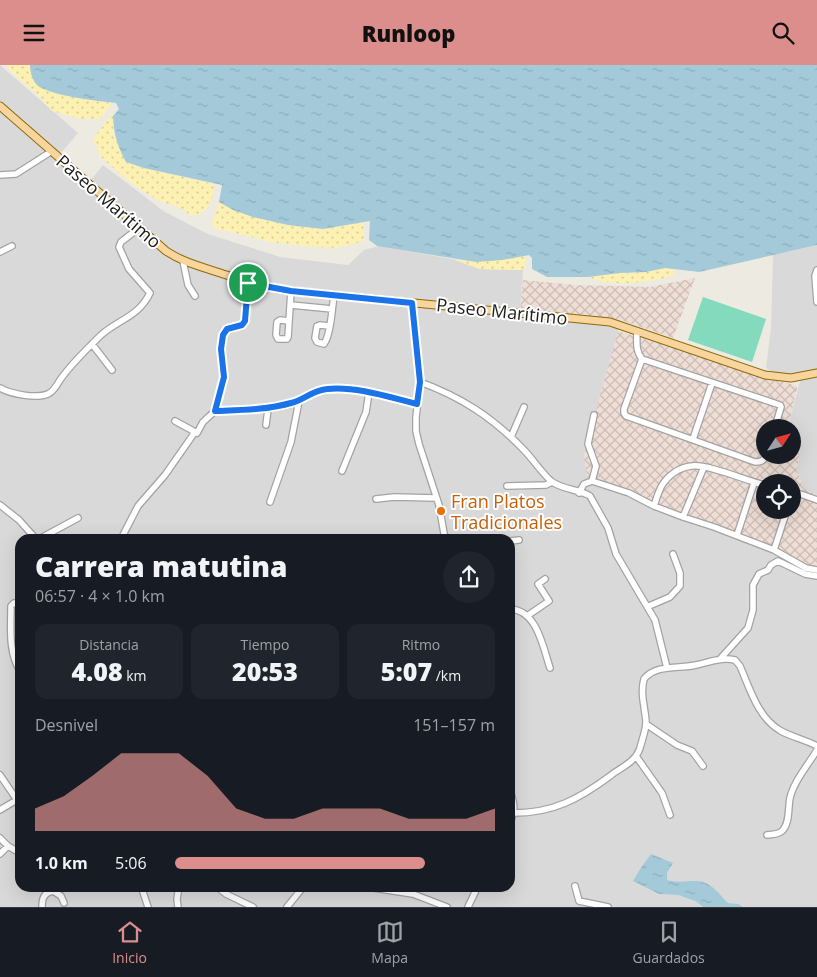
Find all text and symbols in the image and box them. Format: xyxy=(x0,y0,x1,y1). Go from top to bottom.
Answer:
text: Runloop xyxy=(362,18,455,48)
icon: menu xyxy=(20,19,48,47)
icon: search xyxy=(769,19,797,47)
street label: Paseo Marítimo xyxy=(51,149,167,253)
pin xyxy=(227,262,269,304)
icon: arrive xyxy=(234,269,262,297)
street label: Paseo Marítimo xyxy=(435,292,569,330)
north arrow xyxy=(756,419,801,464)
map controls xyxy=(756,419,801,519)
button: locate xyxy=(756,474,801,519)
place label: Fran Platos Tradicionales xyxy=(451,489,562,534)
marker: Fran Platos Tradicionales xyxy=(435,505,447,517)
text: Carrera matutina xyxy=(35,547,287,585)
button: share xyxy=(443,551,495,603)
text: 06:57 · 4 × 1.0 km xyxy=(35,585,165,607)
text: Distancia xyxy=(79,635,139,654)
text: Tiempo xyxy=(240,635,290,654)
text: Ritmo xyxy=(402,635,440,654)
text: 4.08 xyxy=(71,654,123,688)
text: 20:53 xyxy=(232,654,298,688)
text: 5:07 xyxy=(381,654,432,688)
text: km xyxy=(123,666,147,685)
text: /km xyxy=(432,666,461,685)
text: Desnivel xyxy=(35,714,98,736)
text: 151–157 m xyxy=(413,714,495,736)
text: 1.0 km xyxy=(35,852,88,874)
text: 5:06 xyxy=(115,852,147,874)
tab: Inicio xyxy=(112,918,147,967)
tab: Mapa xyxy=(371,918,408,967)
tab: Guardados xyxy=(632,918,705,967)

